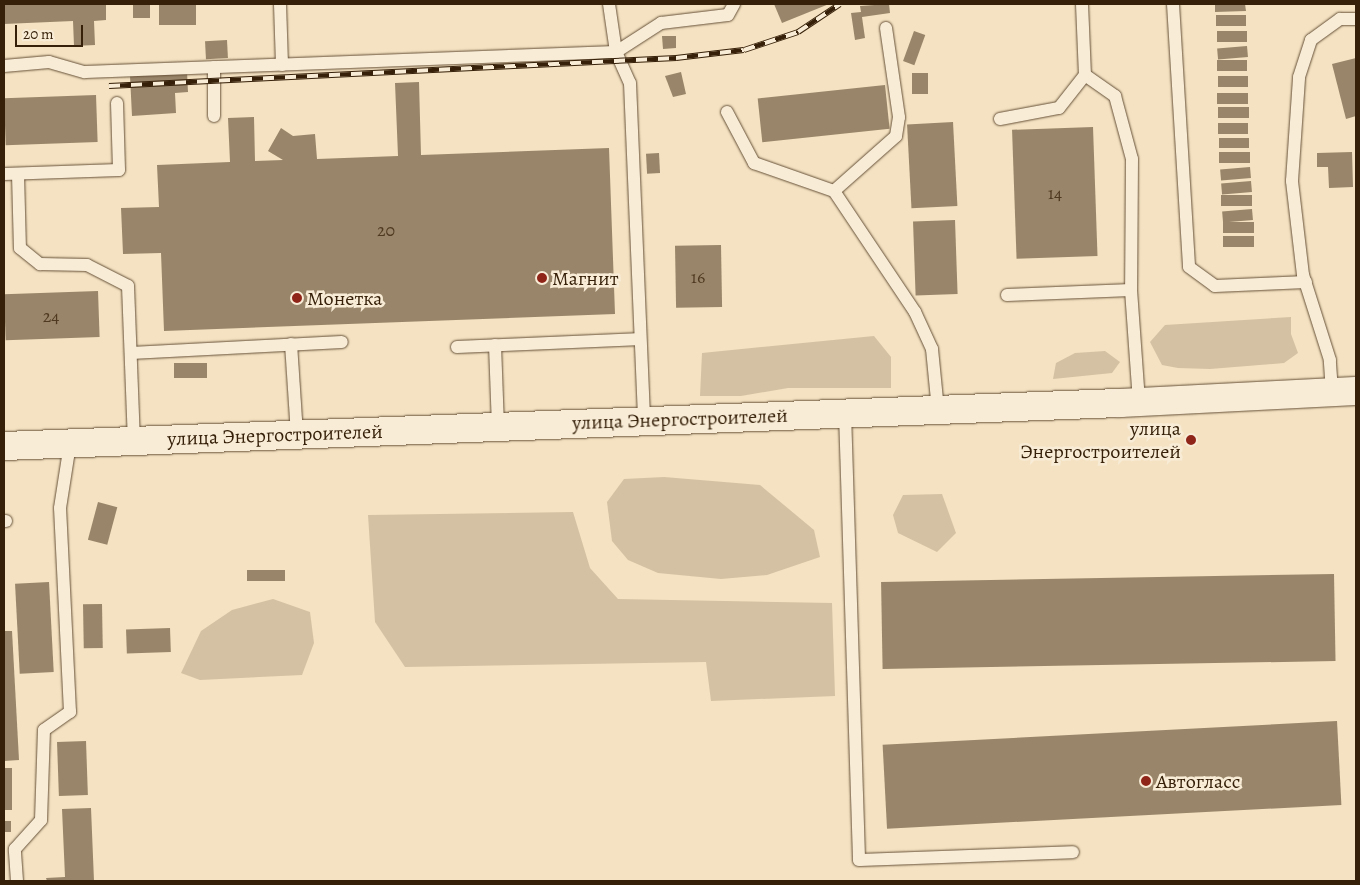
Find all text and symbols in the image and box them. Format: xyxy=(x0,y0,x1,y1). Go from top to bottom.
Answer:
scale bar xyxy=(18,15,85,47)
text: 20 m xyxy=(23,24,54,44)
house number: 14 xyxy=(1048,182,1062,204)
house number: 20 xyxy=(377,219,395,241)
place label: Магнит xyxy=(552,266,619,290)
house number: 16 xyxy=(691,266,705,288)
marker: Магнит xyxy=(536,272,548,284)
place label: Монетка xyxy=(307,286,382,310)
marker: Монетка xyxy=(291,292,303,304)
house number: 24 xyxy=(43,305,59,327)
street label: улица Энергостроителей xyxy=(572,403,788,435)
place label: улица Энергостроителей xyxy=(1020,416,1181,463)
street label: улица Энергостроителей xyxy=(167,419,383,451)
marker: улица Энергостроителей xyxy=(1185,434,1197,446)
place label: Автогласс xyxy=(1156,769,1240,793)
marker: Автогласс xyxy=(1140,775,1152,787)

